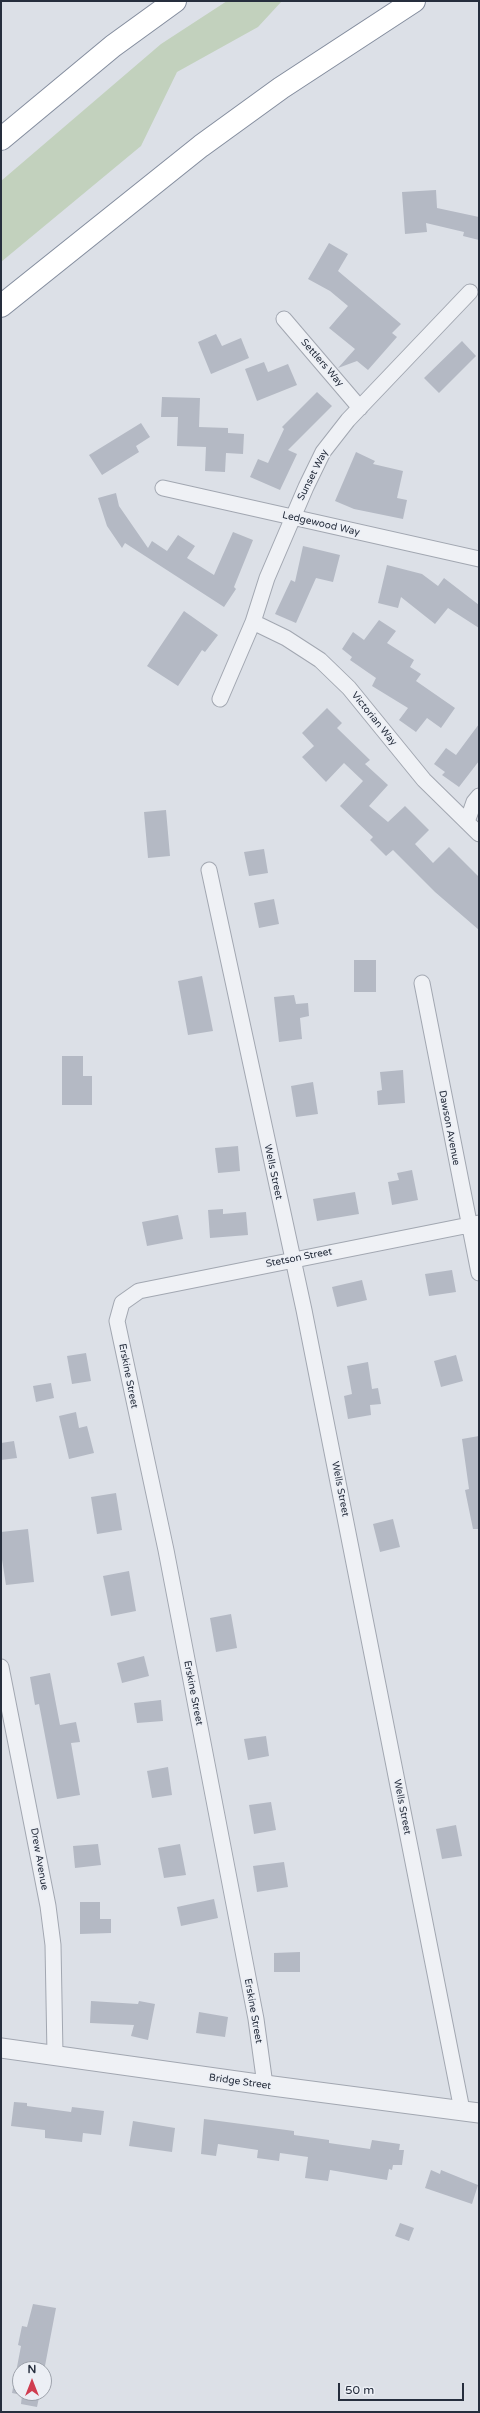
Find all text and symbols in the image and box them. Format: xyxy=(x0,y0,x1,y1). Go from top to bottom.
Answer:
street label: Settlers Way xyxy=(298,337,346,389)
street label: Sunset Way xyxy=(295,447,331,503)
street label: Ledgewood Way xyxy=(281,509,361,539)
street label: Victorian Way xyxy=(349,690,399,748)
street label: Dawson Avenue xyxy=(436,1089,462,1167)
street label: Wells Street xyxy=(261,1143,285,1201)
street label: Stetson Street xyxy=(265,1246,333,1270)
street label: Erskine Street xyxy=(116,1343,140,1409)
street label: Wells Street xyxy=(329,1460,351,1518)
street label: Erskine Street xyxy=(181,1660,205,1726)
street label: Wells Street xyxy=(391,1778,413,1836)
street label: Drew Avenue xyxy=(28,1827,50,1891)
street label: Erskine Street xyxy=(241,1978,265,2044)
street label: Bridge Street xyxy=(208,2072,272,2092)
north arrow xyxy=(12,2361,52,2401)
text: N xyxy=(28,2363,36,2376)
scale bar xyxy=(340,2375,466,2401)
text: 50 m xyxy=(345,2383,374,2397)

